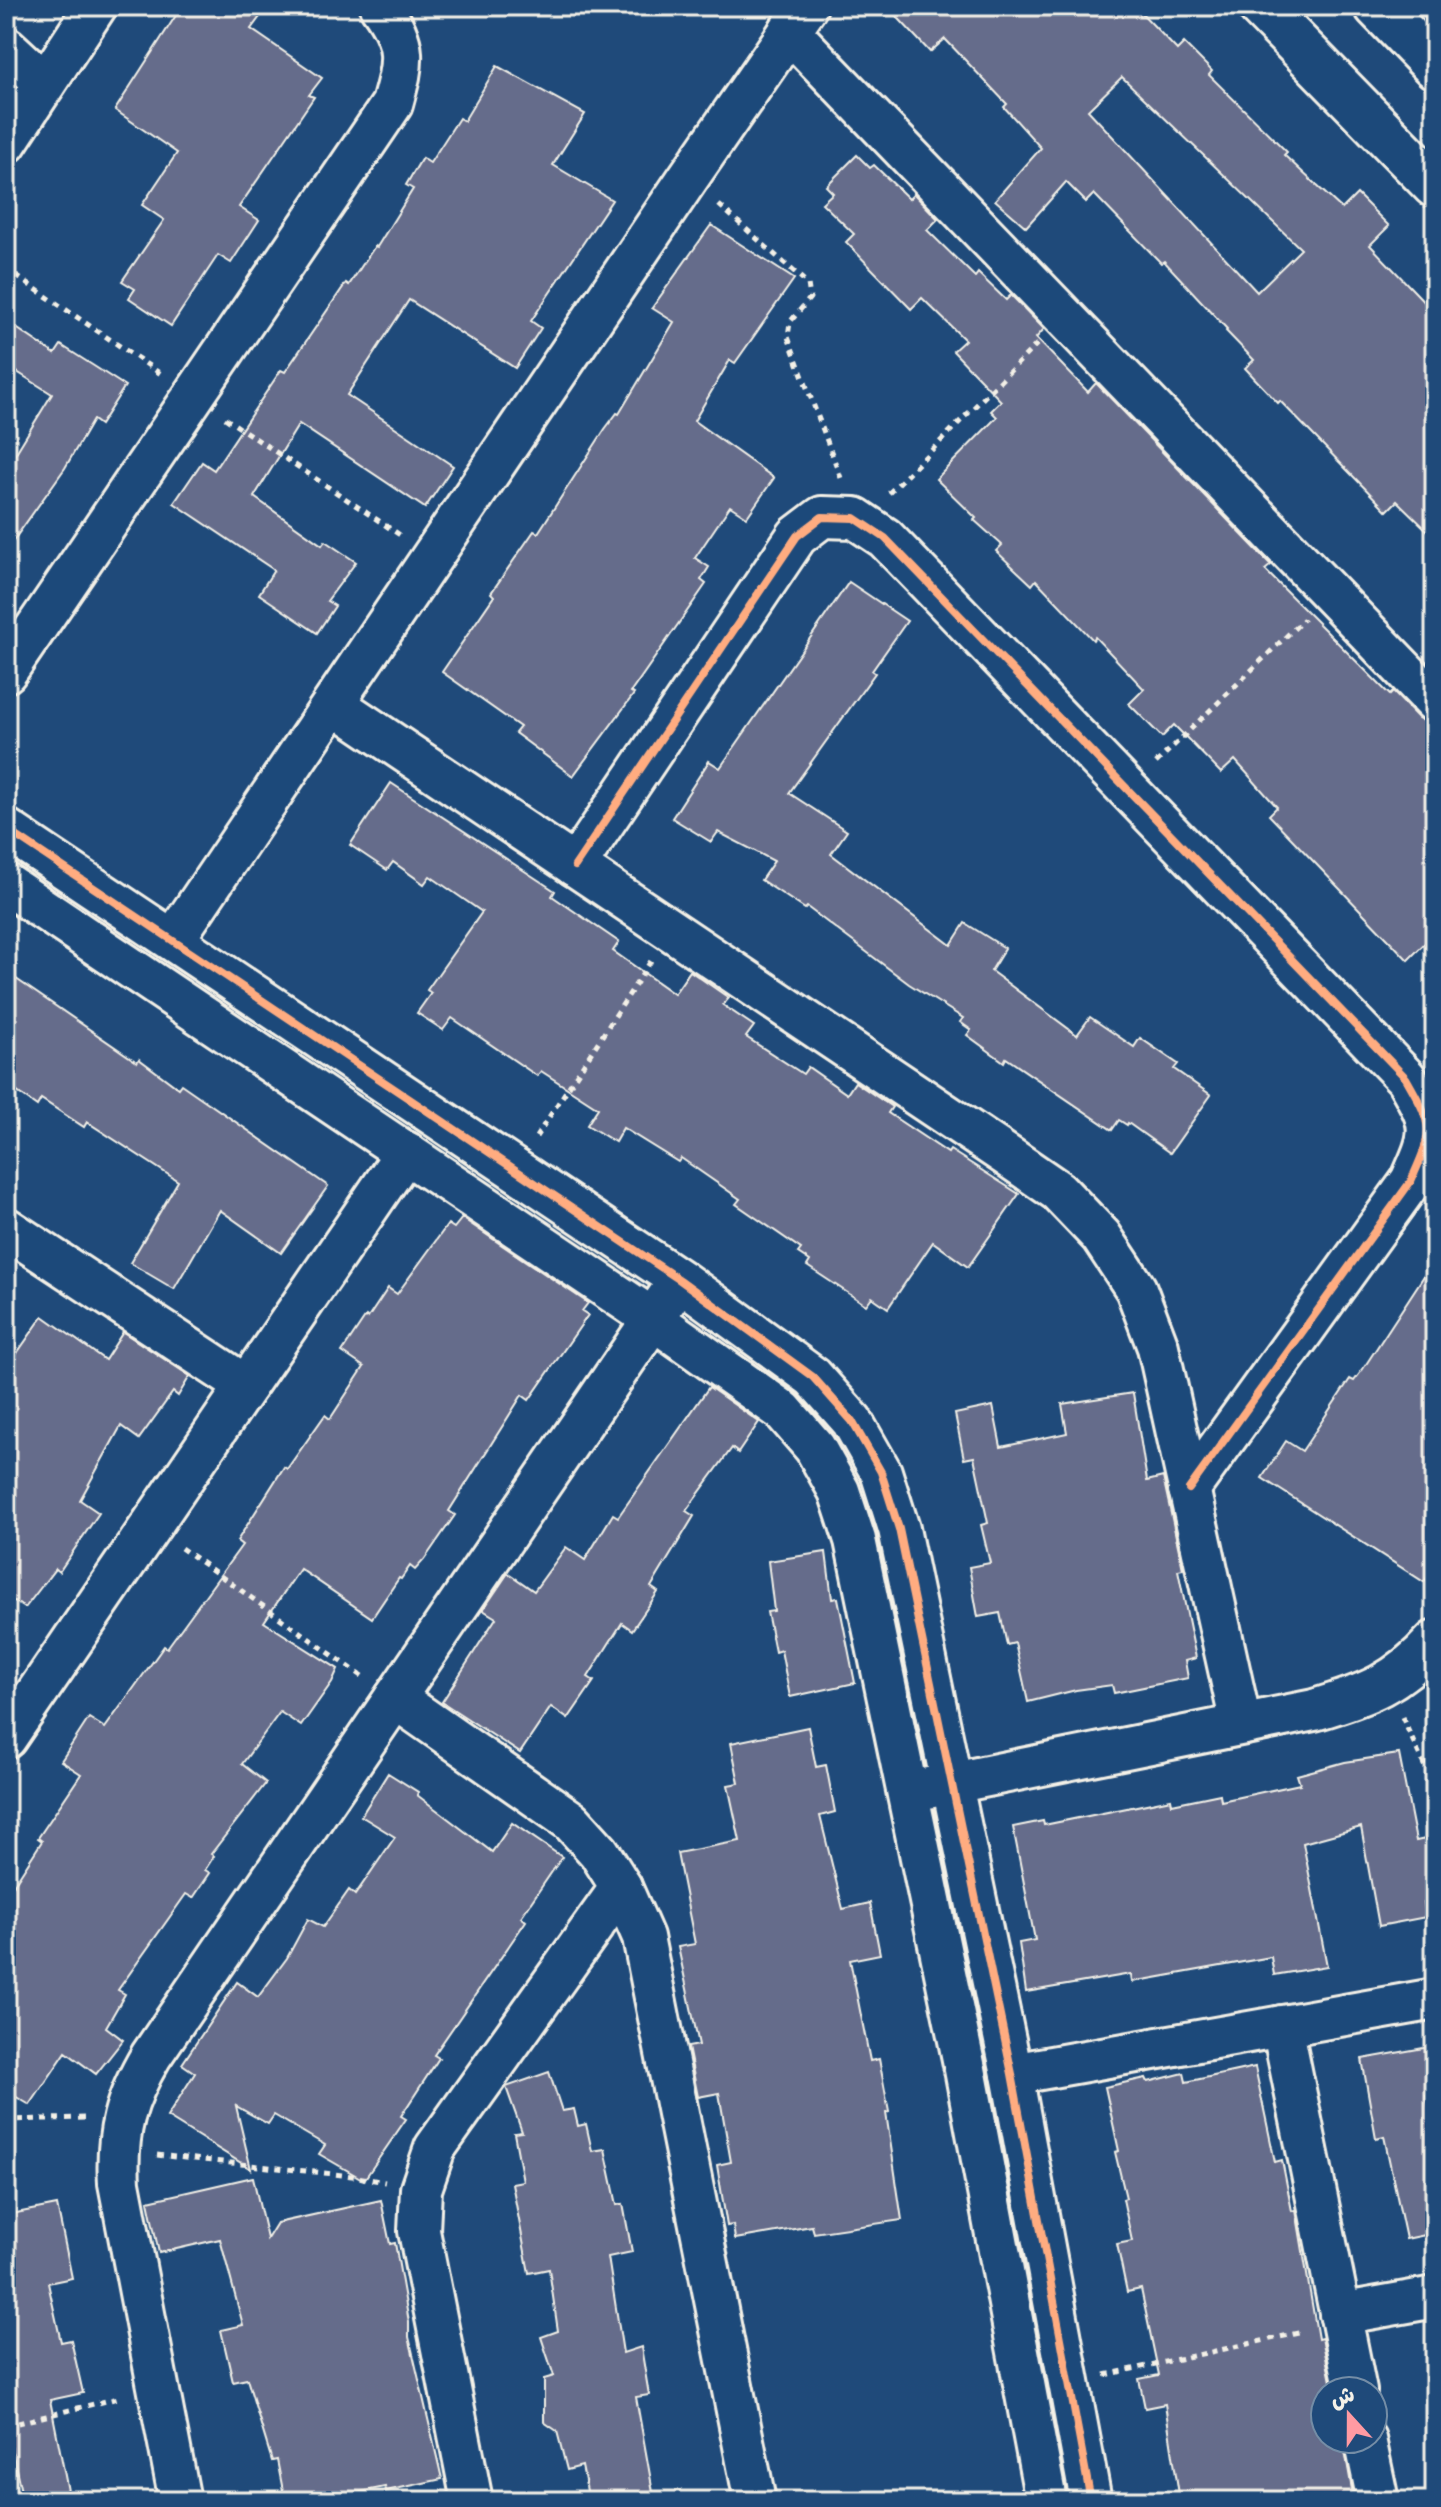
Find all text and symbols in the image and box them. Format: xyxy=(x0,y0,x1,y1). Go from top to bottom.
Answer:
north arrow xyxy=(1309,2375,1389,2455)
text: ش xyxy=(1326,2380,1359,2415)

